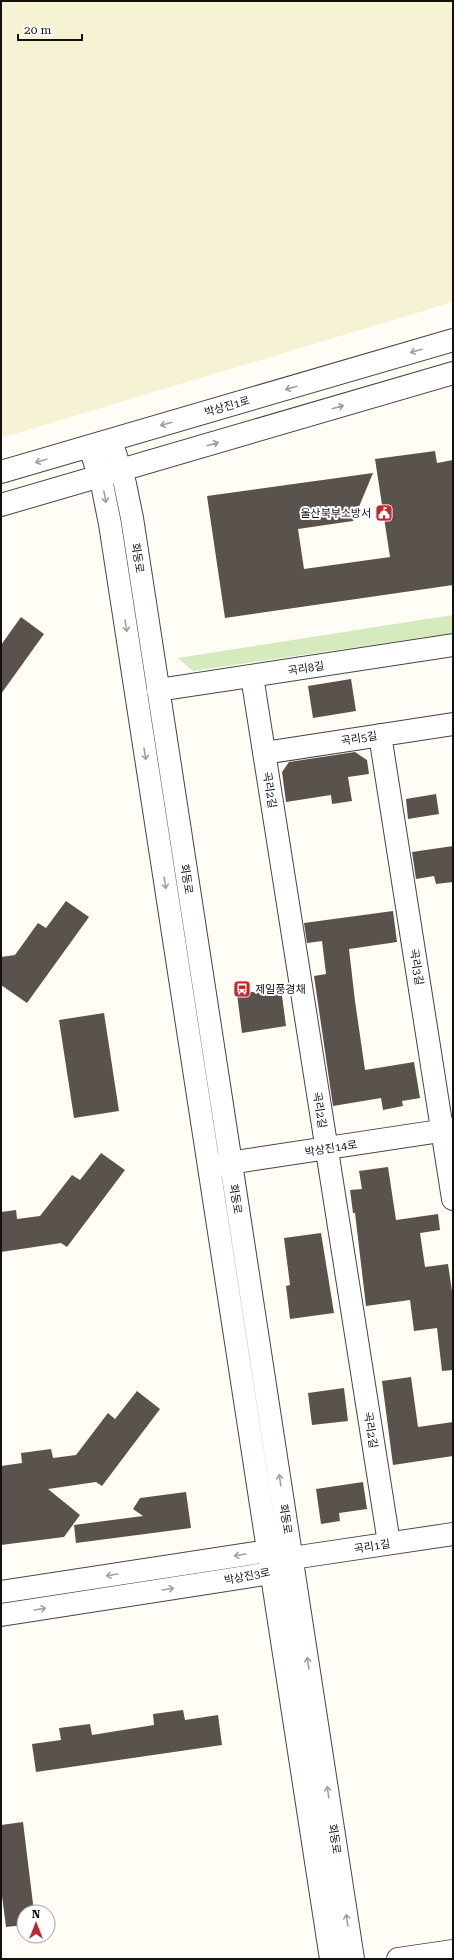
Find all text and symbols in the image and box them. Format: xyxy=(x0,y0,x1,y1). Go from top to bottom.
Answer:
scale bar xyxy=(18,16,82,42)
text: 20 m xyxy=(24,23,51,37)
one-way arrow xyxy=(409,348,422,355)
one-way arrow xyxy=(285,385,298,392)
street label: 박상진1로 xyxy=(203,394,251,419)
one-way arrow xyxy=(331,403,344,410)
one-way arrow xyxy=(160,421,173,428)
one-way arrow xyxy=(206,440,219,447)
one-way arrow xyxy=(35,458,48,465)
one-way arrow xyxy=(101,491,109,504)
public building icon: 울산북부소방서 xyxy=(374,503,394,523)
place label: 울산북부소방서 xyxy=(300,507,371,520)
street label: 화동로 xyxy=(129,542,146,574)
one-way arrow xyxy=(122,619,130,632)
street label: 곡리8길 xyxy=(287,659,325,678)
street label: 곡리5길 xyxy=(340,729,378,748)
one-way arrow xyxy=(142,747,150,760)
street label: 곡리2길 xyxy=(260,771,279,809)
street label: 화동로 xyxy=(178,863,195,895)
one-way arrow xyxy=(161,876,169,889)
street label: 곡리3길 xyxy=(407,948,426,986)
bus stop icon: 제일풍경채 xyxy=(232,979,252,999)
place label: 제일풍경채 xyxy=(255,983,306,996)
street label: 곡리2길 xyxy=(310,1091,329,1129)
street label: 박상진14로 xyxy=(304,1138,358,1159)
street label: 화동로 xyxy=(227,1183,244,1215)
street label: 곡리2길 xyxy=(361,1411,380,1449)
one-way arrow xyxy=(276,1474,284,1487)
street label: 화동로 xyxy=(277,1503,294,1535)
street label: 곡리1길 xyxy=(353,1537,391,1556)
one-way arrow xyxy=(234,1551,247,1559)
street label: 박상진3로 xyxy=(223,1566,271,1587)
one-way arrow xyxy=(106,1571,119,1579)
one-way arrow xyxy=(161,1585,174,1593)
one-way arrow xyxy=(33,1605,46,1613)
one-way arrow xyxy=(304,1657,312,1670)
one-way arrow xyxy=(324,1786,332,1799)
street label: 화동로 xyxy=(326,1823,343,1855)
north arrow xyxy=(16,1904,56,1944)
text: N xyxy=(32,1908,41,1921)
one-way arrow xyxy=(343,1914,351,1927)

